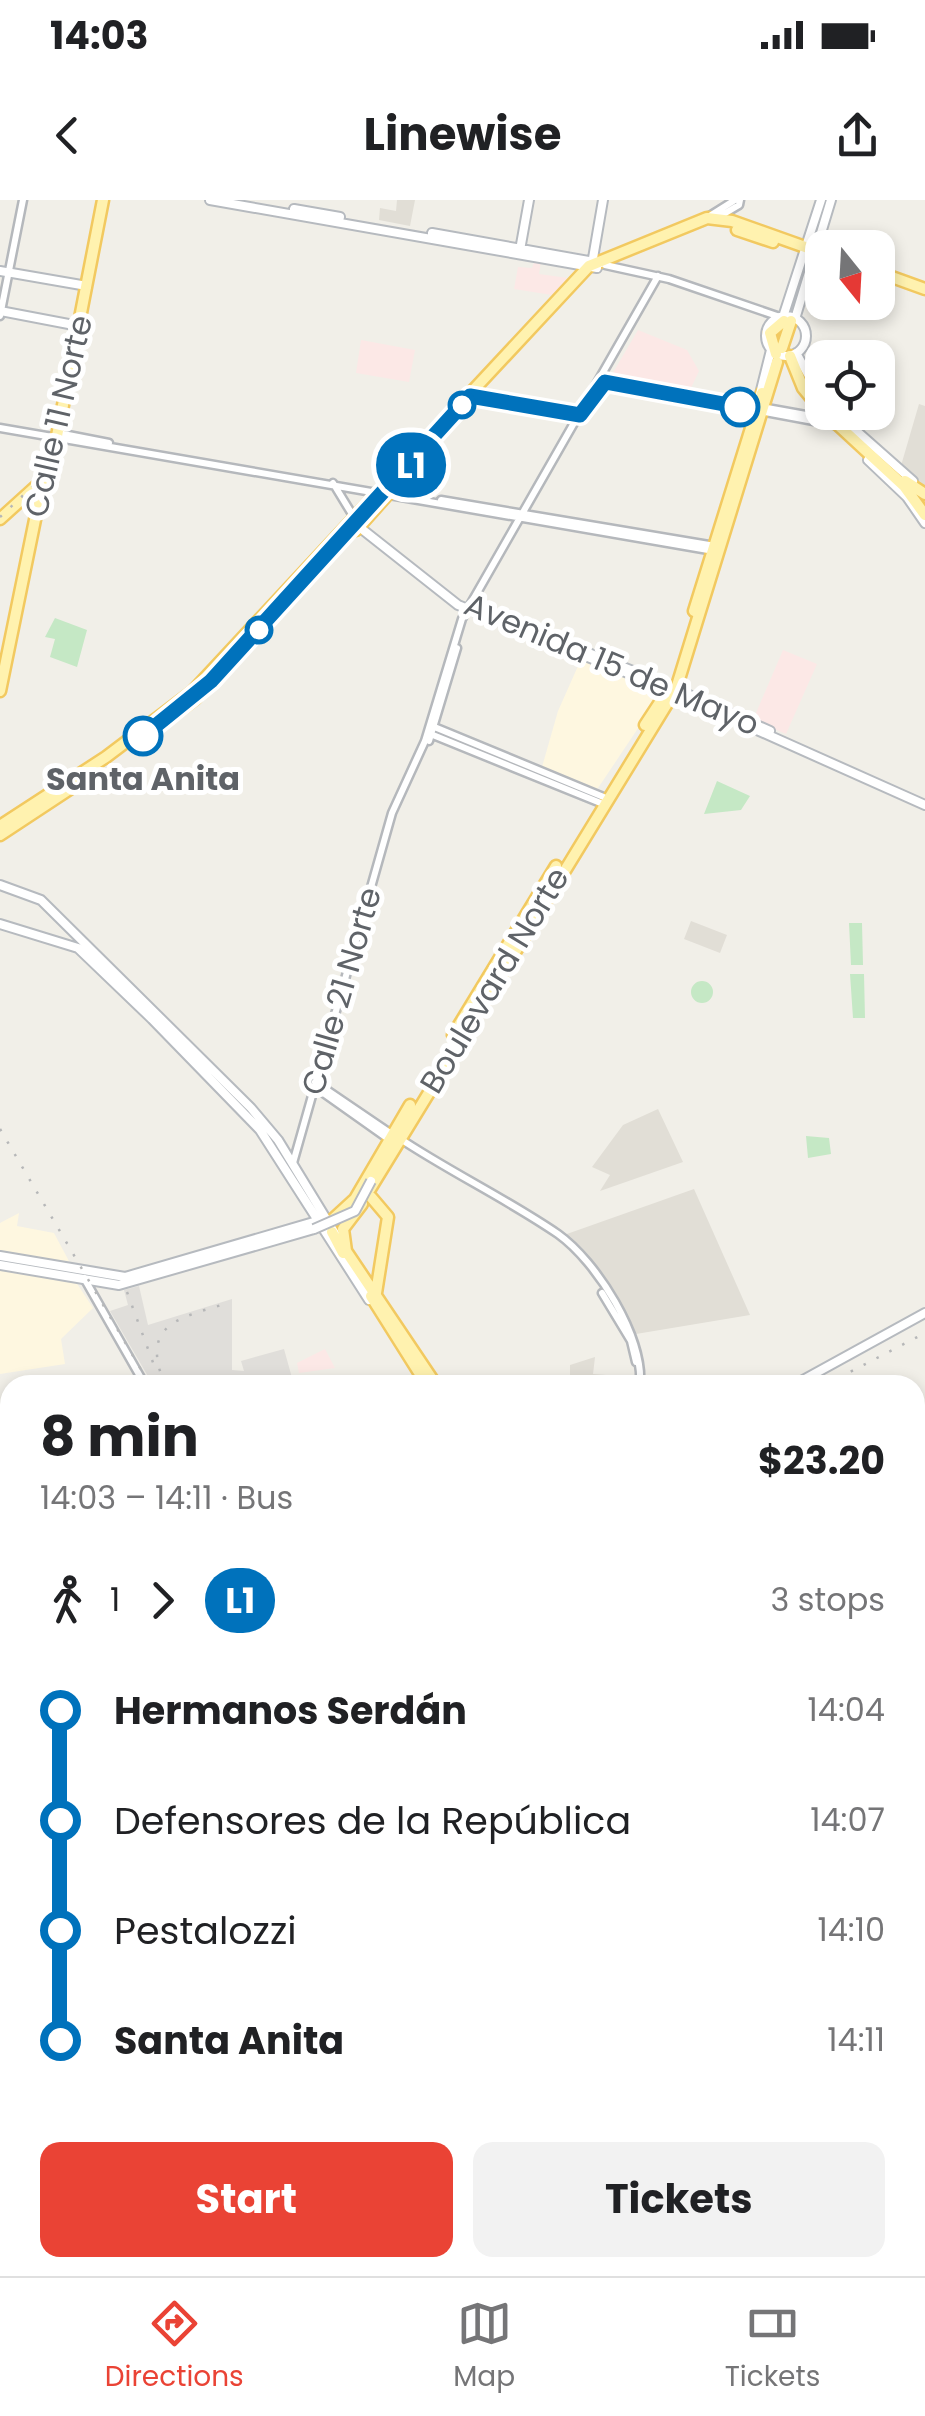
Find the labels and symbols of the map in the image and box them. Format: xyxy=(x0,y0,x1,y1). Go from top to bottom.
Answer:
north arrow xyxy=(805,230,895,320)
street label: Calle 11 Norte xyxy=(13,311,103,521)
unlabelled marker xyxy=(721,388,759,426)
unlabelled marker xyxy=(449,392,475,418)
line badge: L1 xyxy=(366,432,456,498)
street label: Avenida 15 de Mayo xyxy=(458,582,766,746)
unlabelled marker xyxy=(246,617,272,643)
marker: Santa Anita xyxy=(124,717,162,755)
place label: Santa Anita xyxy=(46,756,240,801)
street label: Boulevard Norte xyxy=(409,859,579,1101)
street label: Calle 21 Norte xyxy=(290,882,392,1100)

